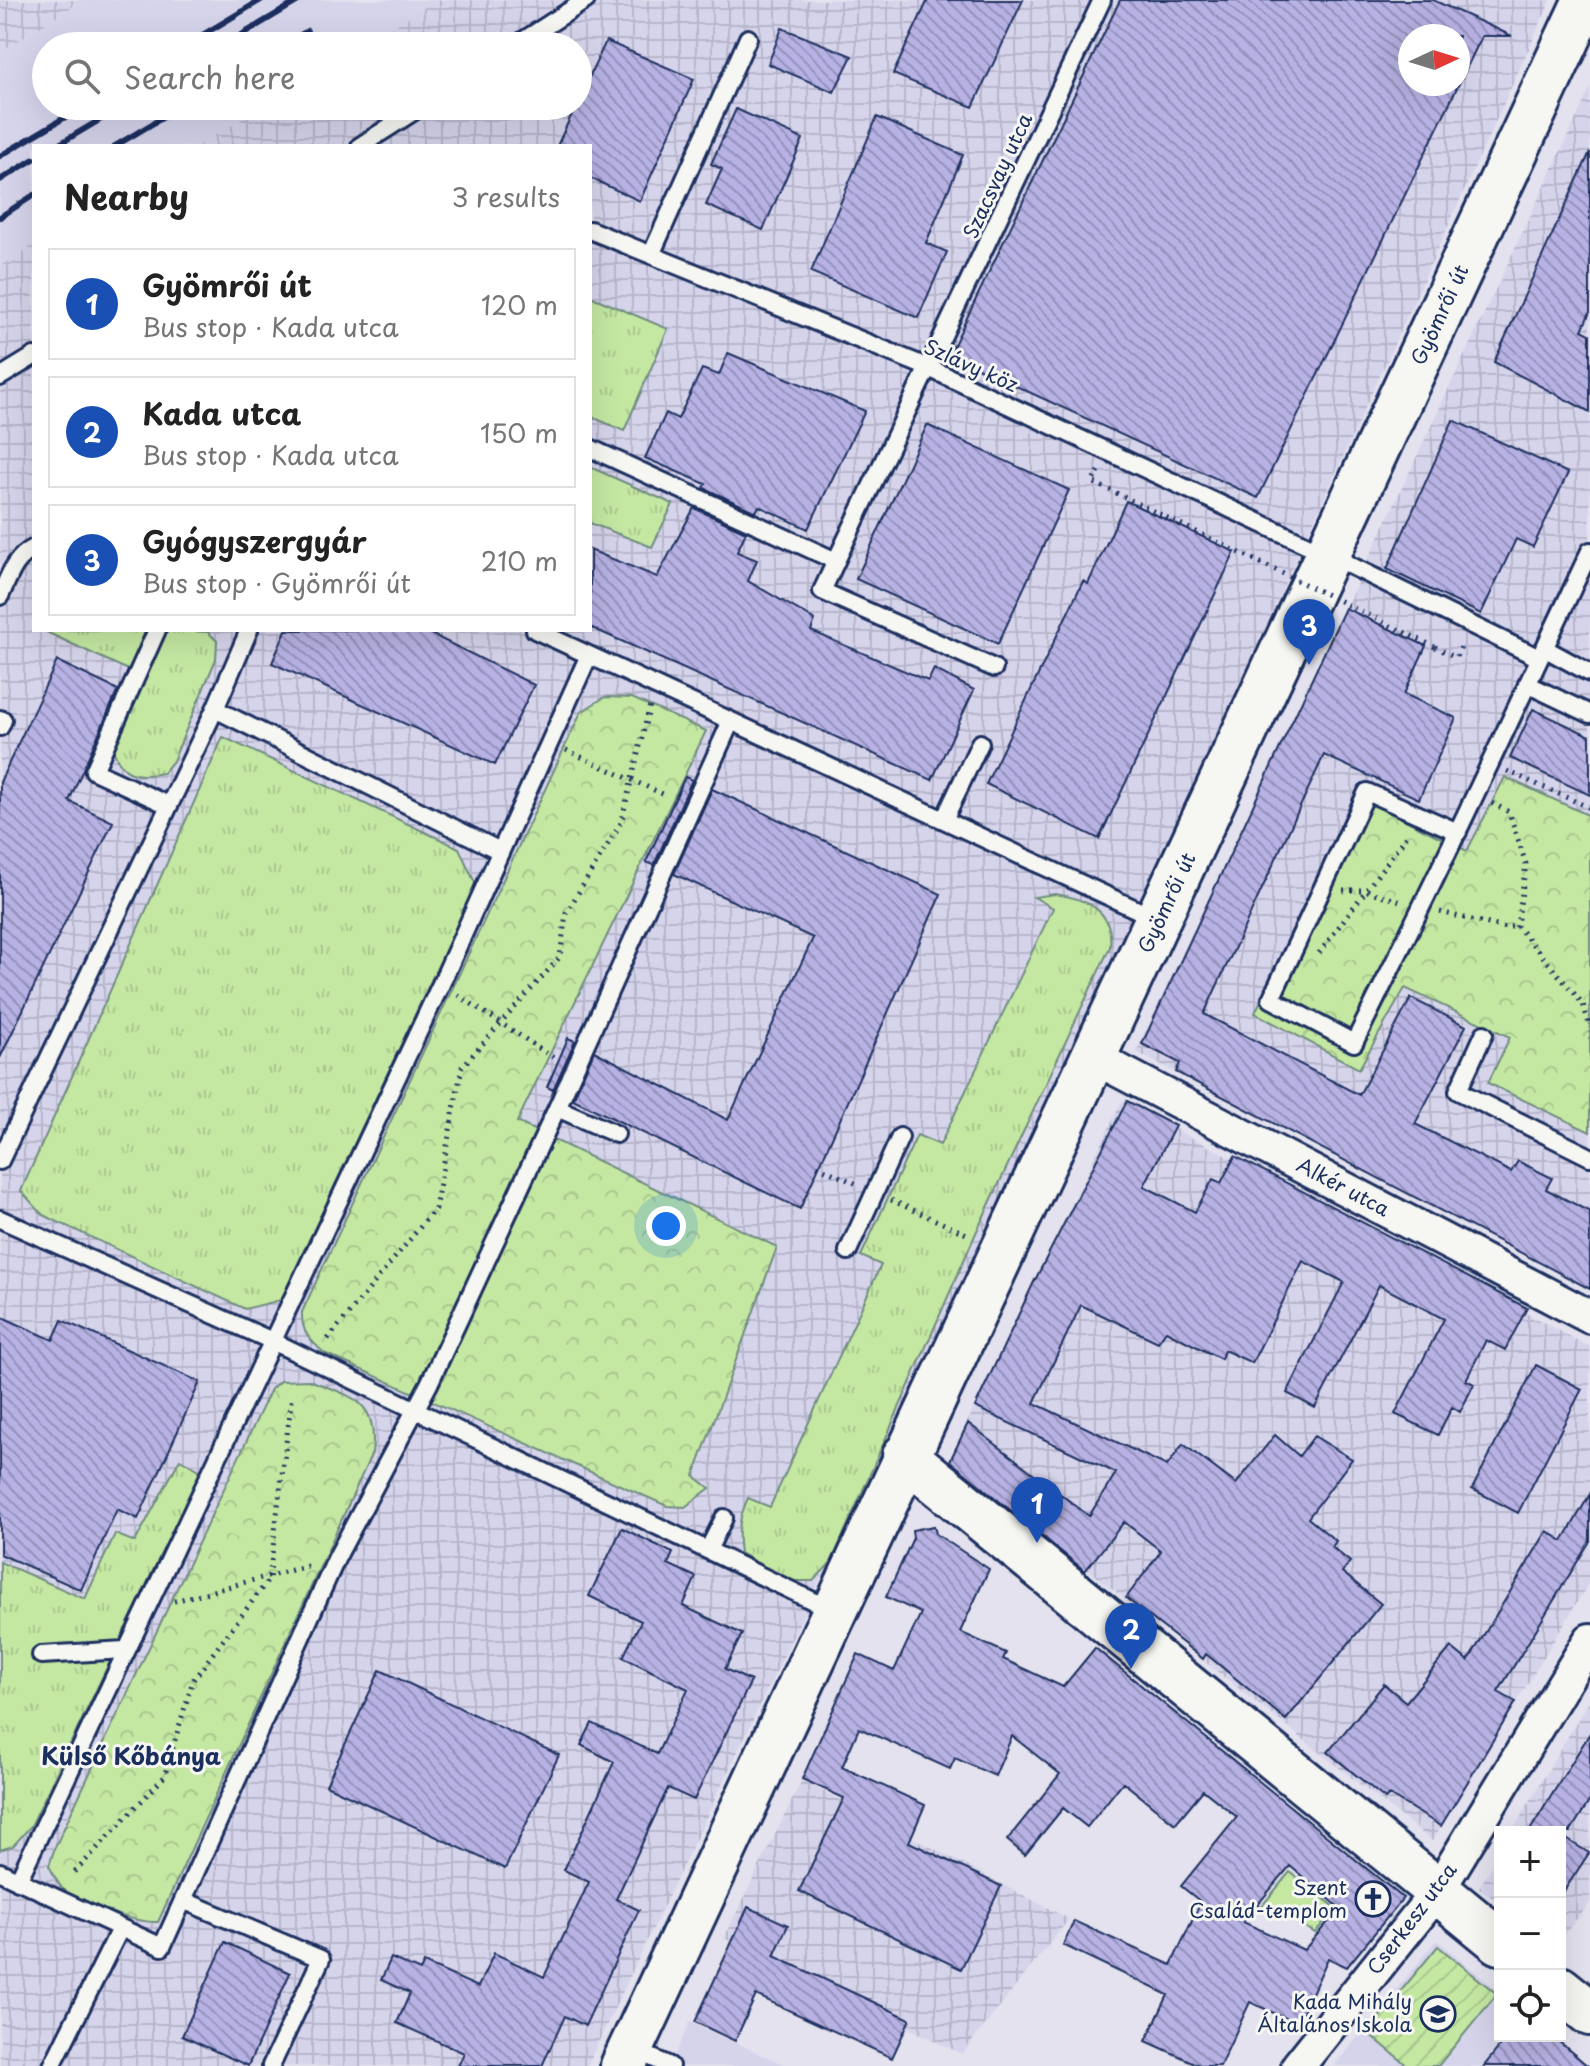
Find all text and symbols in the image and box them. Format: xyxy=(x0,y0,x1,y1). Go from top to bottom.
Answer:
north arrow xyxy=(1398,24,1470,96)
search box xyxy=(32,32,592,120)
icon: search xyxy=(60,54,104,98)
text: Search here xyxy=(124,54,296,99)
street label: Szacsvay utca xyxy=(955,108,1039,243)
text: Nearby xyxy=(64,170,189,222)
text: 3 results xyxy=(452,177,560,216)
street label: Gyömrői út xyxy=(1403,259,1475,370)
text: Gyömrői út xyxy=(142,262,312,307)
text: 1 xyxy=(86,285,98,324)
text: 120 m xyxy=(481,285,558,324)
text: Bus stop · Kada utca xyxy=(142,307,399,346)
street label: Szlávy köz xyxy=(920,331,1023,399)
text: Kada utca xyxy=(142,390,301,435)
text: 2 xyxy=(83,413,101,452)
text: 150 m xyxy=(480,413,558,452)
text: Bus stop · Kada utca xyxy=(142,435,399,474)
text: Gyógyszergyár xyxy=(142,518,367,563)
text: 3 xyxy=(83,541,101,580)
text: 210 m xyxy=(481,541,558,580)
text: Bus stop · Gyömrői út xyxy=(142,563,411,602)
pin: 3 xyxy=(1283,599,1335,665)
street label: Gyömrői út xyxy=(1130,847,1202,958)
street label: Alkér utca xyxy=(1292,1149,1396,1223)
your location xyxy=(646,1206,686,1246)
pin: 1 xyxy=(1011,1477,1063,1543)
pin: 2 xyxy=(1105,1603,1157,1669)
district label: Külső Kőbánya xyxy=(41,1737,222,1773)
map controls xyxy=(1494,1826,1566,2042)
button: + xyxy=(1494,1826,1566,1898)
street label: Cserkesz utca xyxy=(1359,1856,1464,1981)
place label: Szent Család-templom xyxy=(1189,1872,1347,1925)
church icon: Szent Család-templom xyxy=(1354,1880,1392,1918)
button: − xyxy=(1494,1898,1566,1970)
button: locate xyxy=(1494,1970,1566,2042)
place label: Kada Mihály Általános Iskola xyxy=(1257,1986,1413,2039)
school or university icon: Kada Mihály Általános Iskola xyxy=(1419,1995,1457,2033)

